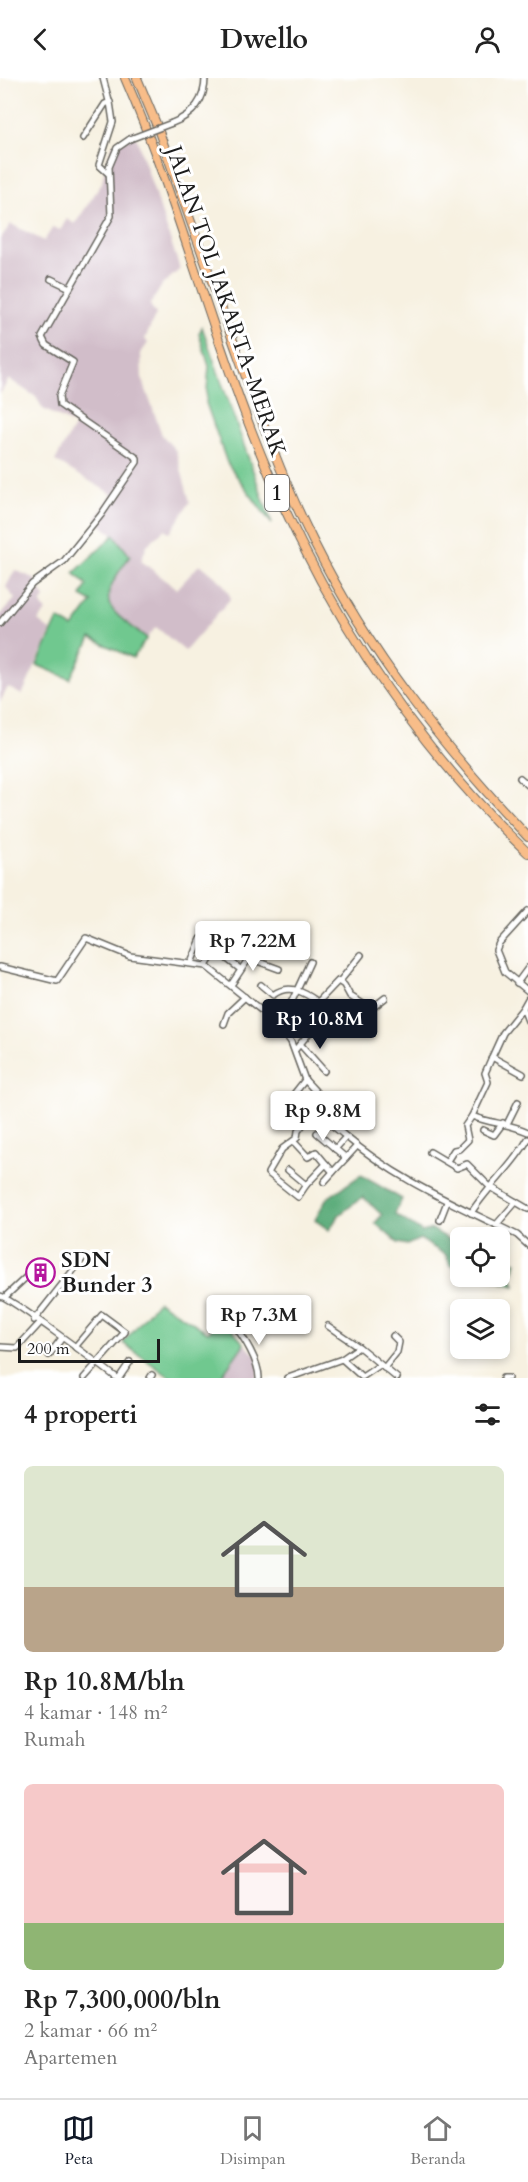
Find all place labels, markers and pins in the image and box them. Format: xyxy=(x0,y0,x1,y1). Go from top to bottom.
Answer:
pin: Rp 7.22M xyxy=(191,921,315,972)
pin: Rp 10.8M xyxy=(258,999,382,1050)
pin: Rp 9.8M xyxy=(268,1091,378,1142)
place label: SDN Bunder 3 xyxy=(61,1245,152,1300)
building icon: SDN Bunder 3 xyxy=(24,1256,56,1288)
pin: Rp 7.3M xyxy=(204,1295,314,1346)

